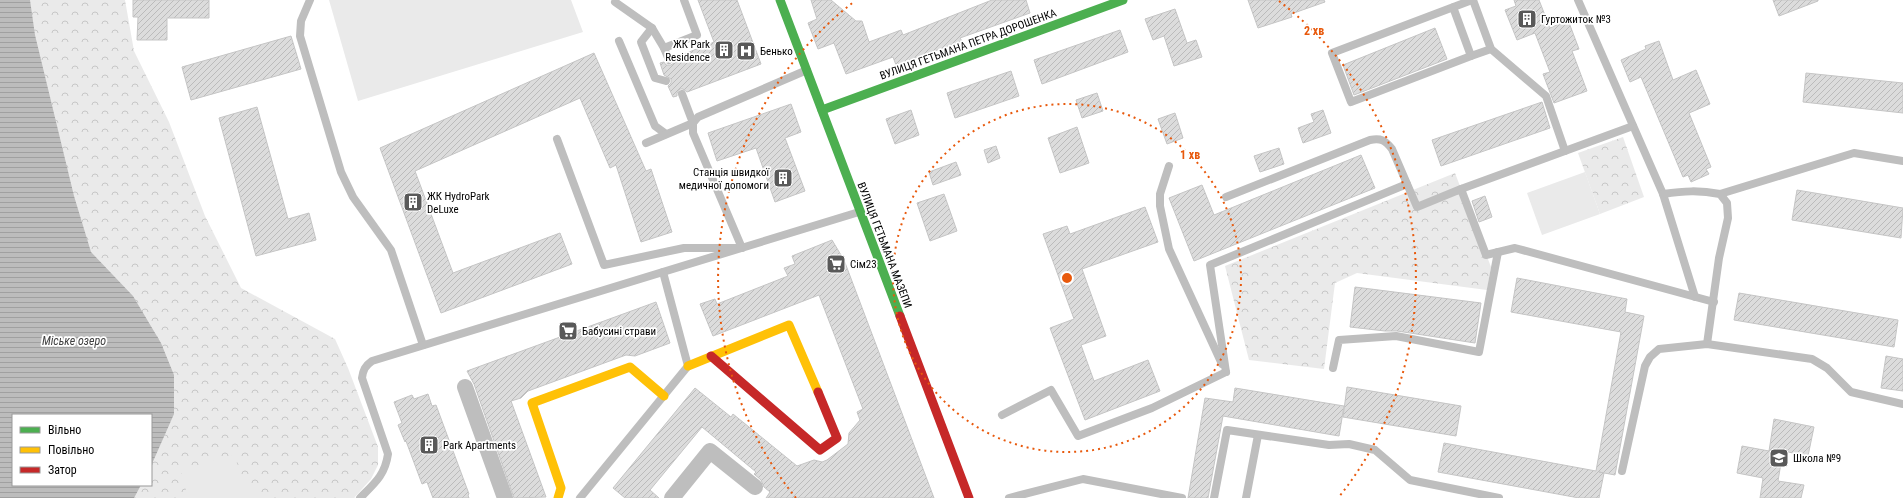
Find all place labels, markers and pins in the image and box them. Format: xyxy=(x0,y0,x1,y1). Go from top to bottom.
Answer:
building icon: Гуртожиток №3 xyxy=(1516,8,1538,30)
place label: Гуртожиток №3 xyxy=(1541,13,1611,26)
place label: ЖК Park Residence xyxy=(665,38,710,64)
building icon: ЖК Park Residence xyxy=(713,39,735,61)
hospital icon: Бенько xyxy=(735,40,757,62)
place label: Бенько xyxy=(760,45,793,58)
place label: Станція швидкої медичної допомоги xyxy=(679,166,770,192)
building icon: Станція швидкої медичної допомоги xyxy=(772,167,794,189)
place label: ЖК HydroPark DeLuxe xyxy=(427,190,490,216)
building icon: ЖК HydroPark DeLuxe xyxy=(402,191,424,213)
supermarket icon: Сім23 xyxy=(825,253,847,275)
place label: Сім23 xyxy=(850,258,877,271)
centre of rings xyxy=(1060,271,1074,285)
supermarket icon: Бабусині страви xyxy=(557,320,579,342)
place label: Бабусині страви xyxy=(582,325,656,338)
building icon: Park Apartments xyxy=(418,434,440,456)
place label: Park Apartments xyxy=(443,439,516,452)
school or university icon: Школа №9 xyxy=(1768,447,1790,469)
place label: Школа №9 xyxy=(1793,452,1841,465)

